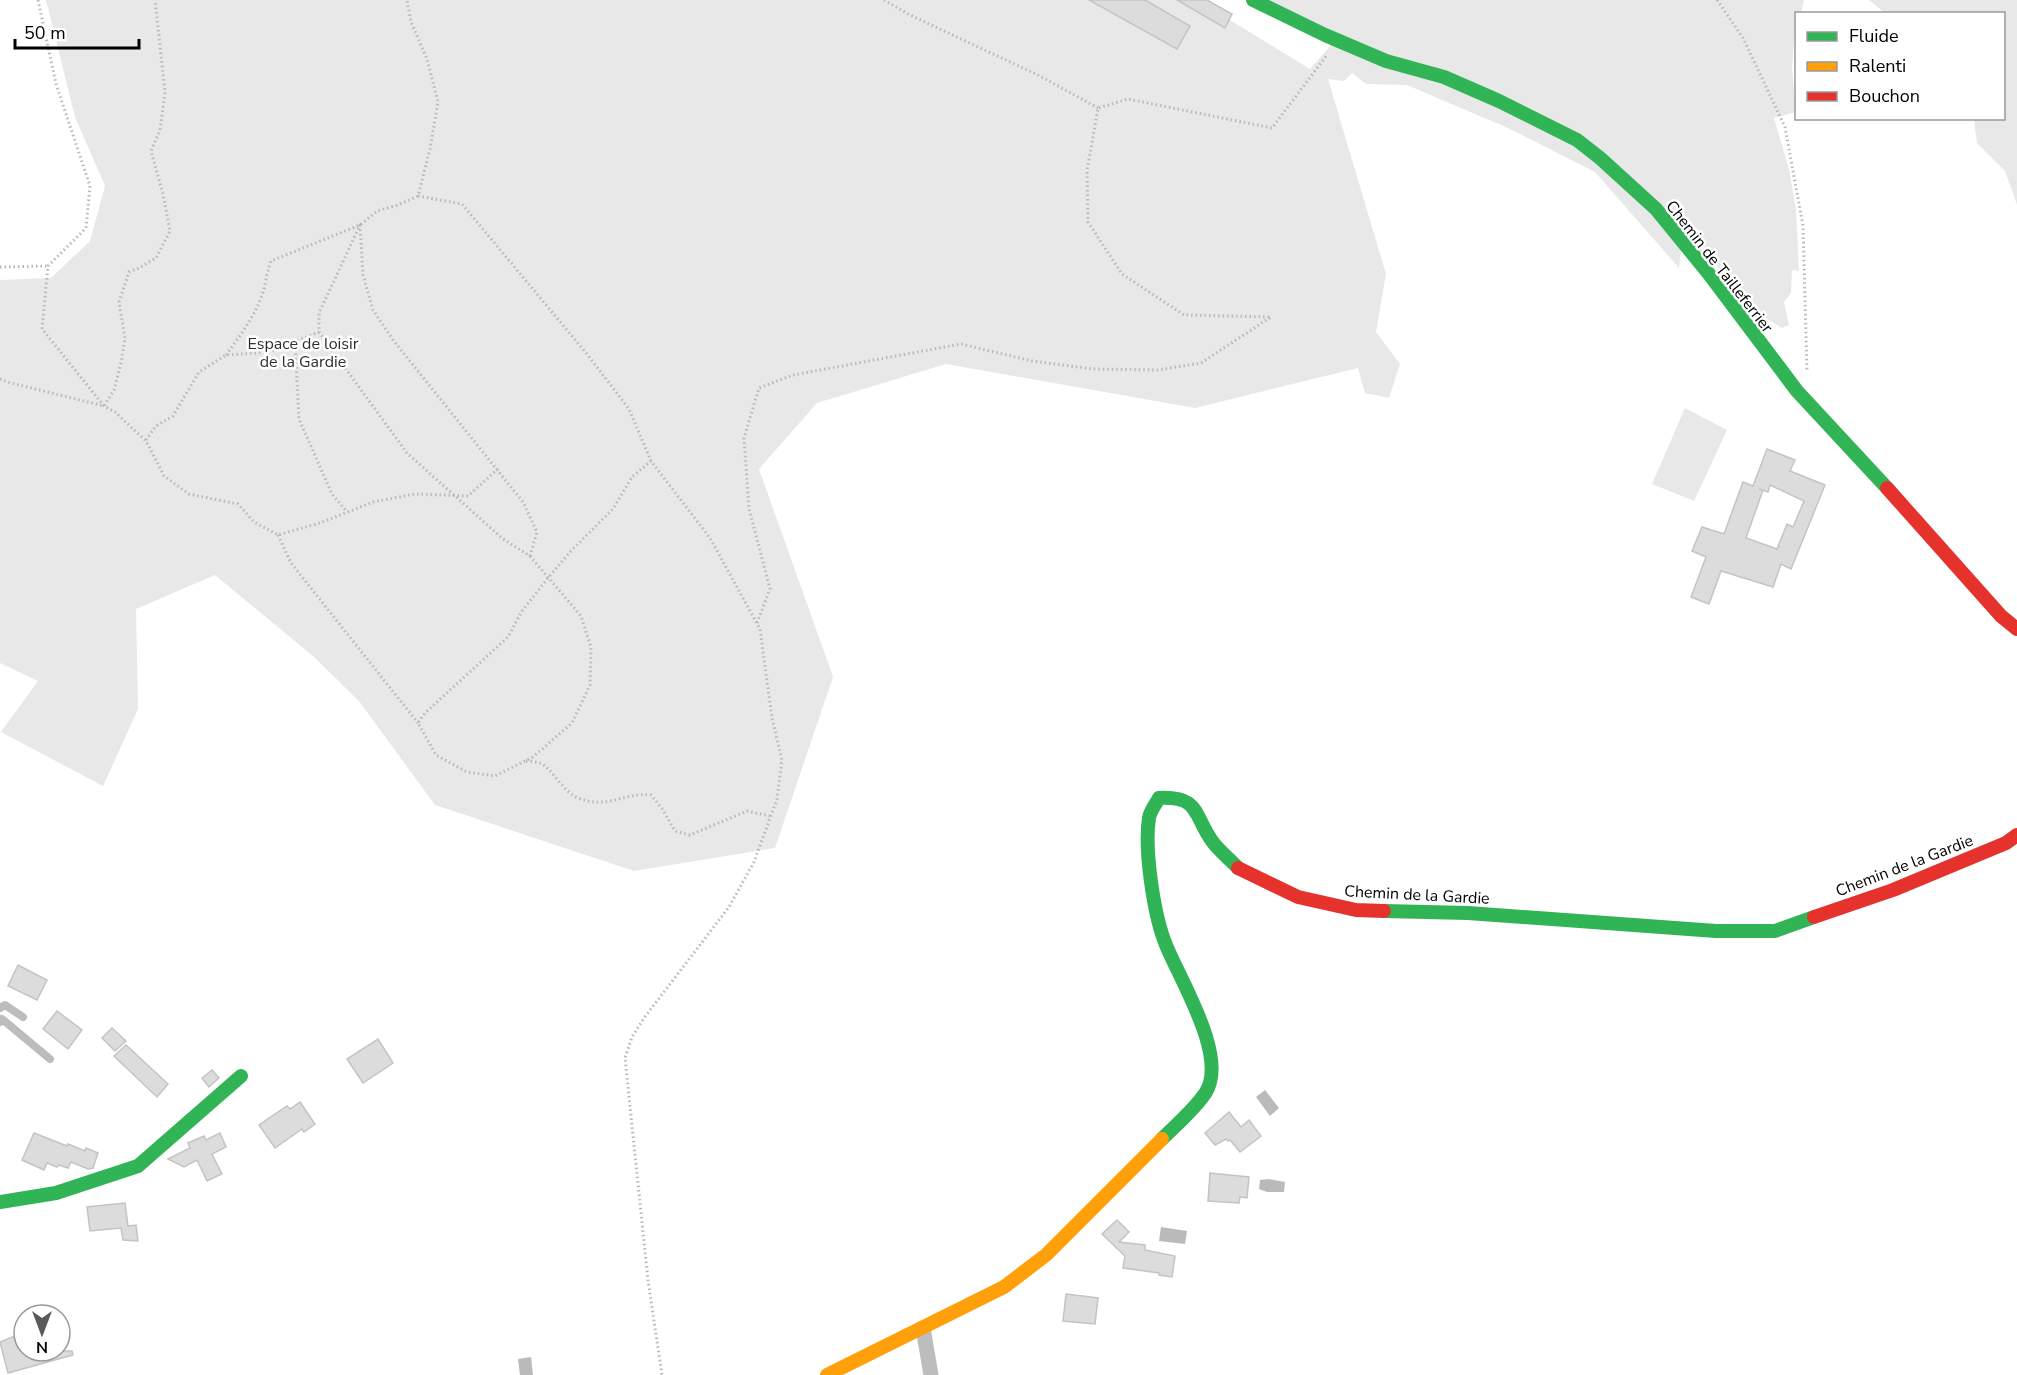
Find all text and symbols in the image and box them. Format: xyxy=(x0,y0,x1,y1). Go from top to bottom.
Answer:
scale bar xyxy=(15,12,140,50)
legend xyxy=(1795,12,2005,120)
text: 50 m xyxy=(24,21,66,45)
text: Fluide xyxy=(1849,24,1899,48)
text: Ralenti xyxy=(1849,54,1906,78)
text: Bouchon xyxy=(1849,84,1920,108)
street label: Chemin de Tailleferrier xyxy=(1661,196,1778,338)
park label: Espace de loisir de la Gardie xyxy=(248,333,359,373)
street label: Chemin de la Gardie xyxy=(1832,830,1976,902)
street label: Chemin de la Gardie xyxy=(1344,880,1490,910)
north arrow xyxy=(12,1303,72,1363)
text: N xyxy=(36,1336,48,1358)

